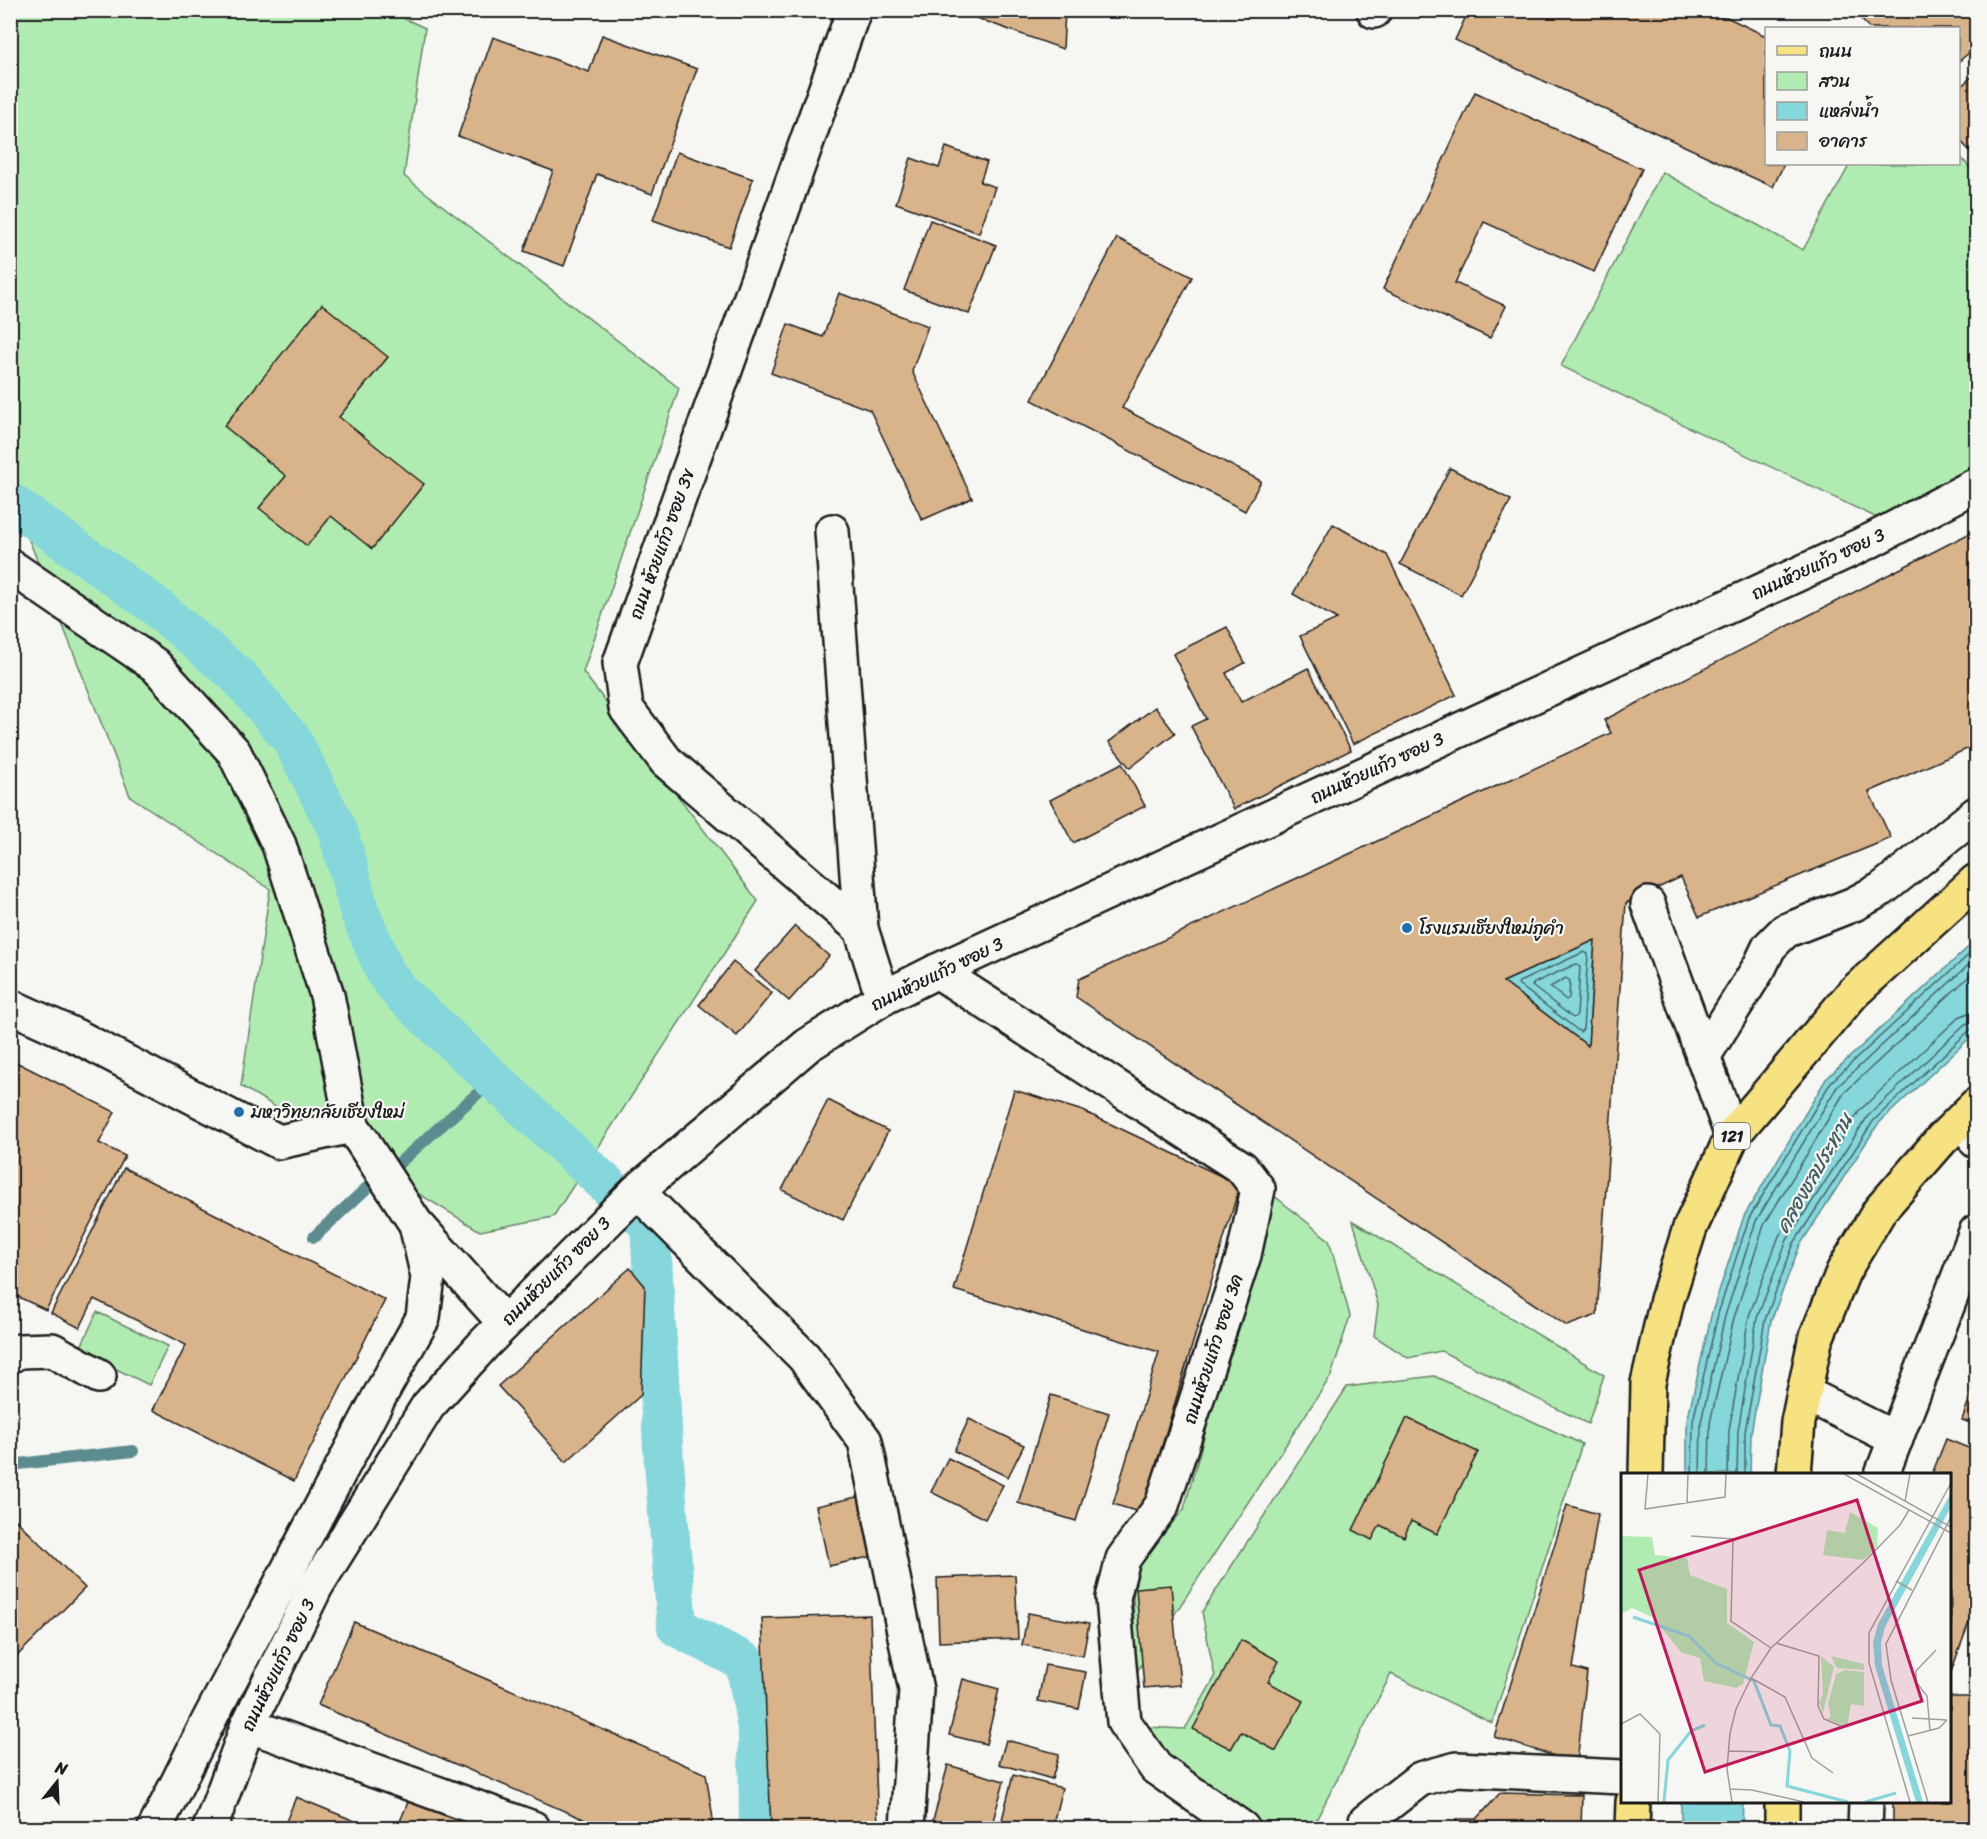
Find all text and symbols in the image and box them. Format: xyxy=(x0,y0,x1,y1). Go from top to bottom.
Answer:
legend xyxy=(1765,27,1960,165)
text: ถนน xyxy=(1819,35,1852,67)
text: สวน xyxy=(1818,65,1851,97)
text: แหล่งน้ำ xyxy=(1819,95,1879,127)
text: อาคาร xyxy=(1818,125,1868,157)
street label: ถนน ห้วยแก้ว ซอย 3ข xyxy=(620,463,704,624)
street label: ถนนห้วยแก้ว ซอย 3 xyxy=(1746,519,1891,609)
street label: ถนนห้วยแก้ว ซอย 3 xyxy=(1305,723,1450,813)
place label: โรงแรมเชียงใหม่ภูคำ xyxy=(1419,912,1564,944)
marker: โรงแรมเชียงใหม่ภูคำ xyxy=(1400,921,1414,935)
street label: ถนนห้วยแก้ว ซอย 3 xyxy=(865,928,1009,1020)
place label: มหาวิทยาลัยเชียงใหม่ xyxy=(250,1096,405,1128)
marker: มหาวิทยาลัยเชียงใหม่ xyxy=(232,1105,246,1119)
water label: คลองชลประทาน xyxy=(1766,1105,1864,1240)
road number: 121 xyxy=(1714,1123,1750,1149)
street label: ถนนห้วยแก้ว ซอย 3 xyxy=(493,1208,619,1334)
street label: ถนนห้วยแก้ว ซอย 3ค xyxy=(1174,1270,1252,1428)
inset map xyxy=(1621,1473,1951,1803)
street label: ถนนห้วยแก้ว ซอย 3 xyxy=(232,1593,324,1737)
north arrow xyxy=(27,1752,87,1812)
text: N xyxy=(51,1752,72,1784)

